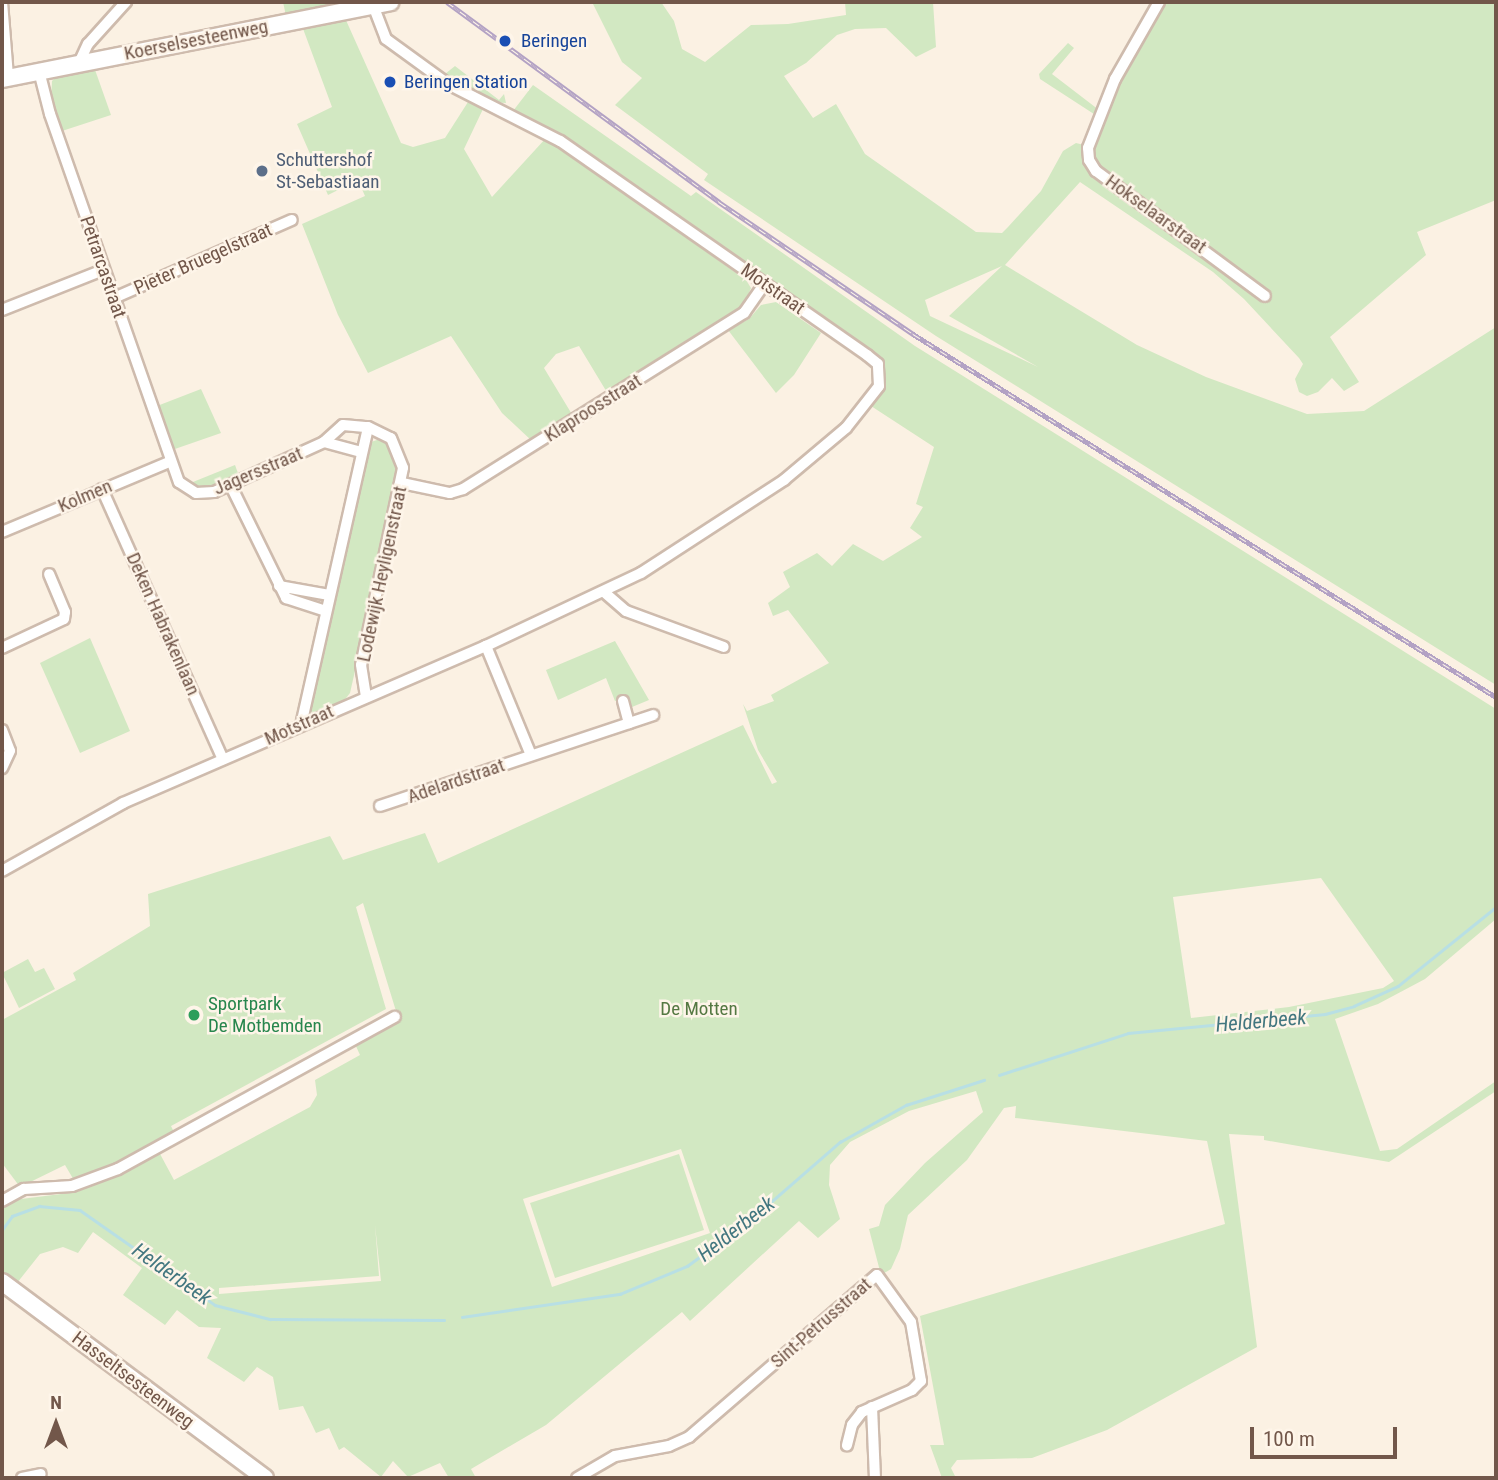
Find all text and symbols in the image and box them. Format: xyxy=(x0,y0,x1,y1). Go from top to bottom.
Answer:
street label: Koerselsesteenweg xyxy=(122,15,270,65)
place label: Beringen xyxy=(521,30,587,52)
marker: Beringen xyxy=(495,31,515,51)
place label: Beringen Station xyxy=(404,71,528,93)
marker: Beringen Station xyxy=(382,74,398,90)
place label: Schuttershof St-Sebastiaan xyxy=(276,149,379,193)
marker: Schuttershof St-Sebastiaan xyxy=(254,163,270,179)
street label: Hokselaarstraat xyxy=(1101,170,1211,258)
street label: Petrarcastraat xyxy=(75,213,131,321)
street label: Pieter Bruegelstraat xyxy=(130,218,276,300)
street label: Motstraat xyxy=(737,259,809,319)
street label: Klaproosstraat xyxy=(540,369,646,447)
street label: Jagersstraat xyxy=(210,442,306,500)
street label: Kolmen xyxy=(55,474,115,518)
street label: Lodewijk Heyligenstraat xyxy=(352,484,412,664)
street label: Deken Habrakenlaan xyxy=(121,549,205,699)
street label: Motstraat xyxy=(261,700,337,750)
street label: Adelardstraat xyxy=(404,754,508,808)
place label: Sportpark De Motbemden xyxy=(208,993,322,1037)
park label: De Motten xyxy=(660,998,738,1020)
water label: Helderbeek xyxy=(1215,1004,1307,1038)
marker: Sportpark De Motbemden xyxy=(186,1007,202,1023)
water label: Helderbeek xyxy=(692,1191,780,1267)
water label: Helderbeek xyxy=(127,1238,217,1310)
street label: Sint-Petrusstraat xyxy=(766,1273,876,1373)
street label: Hasseltsesteenweg xyxy=(68,1327,198,1433)
north arrow xyxy=(21,1389,91,1459)
text: N xyxy=(50,1391,62,1414)
scale bar xyxy=(1253,1414,1400,1458)
text: 100 m xyxy=(1263,1427,1315,1451)

